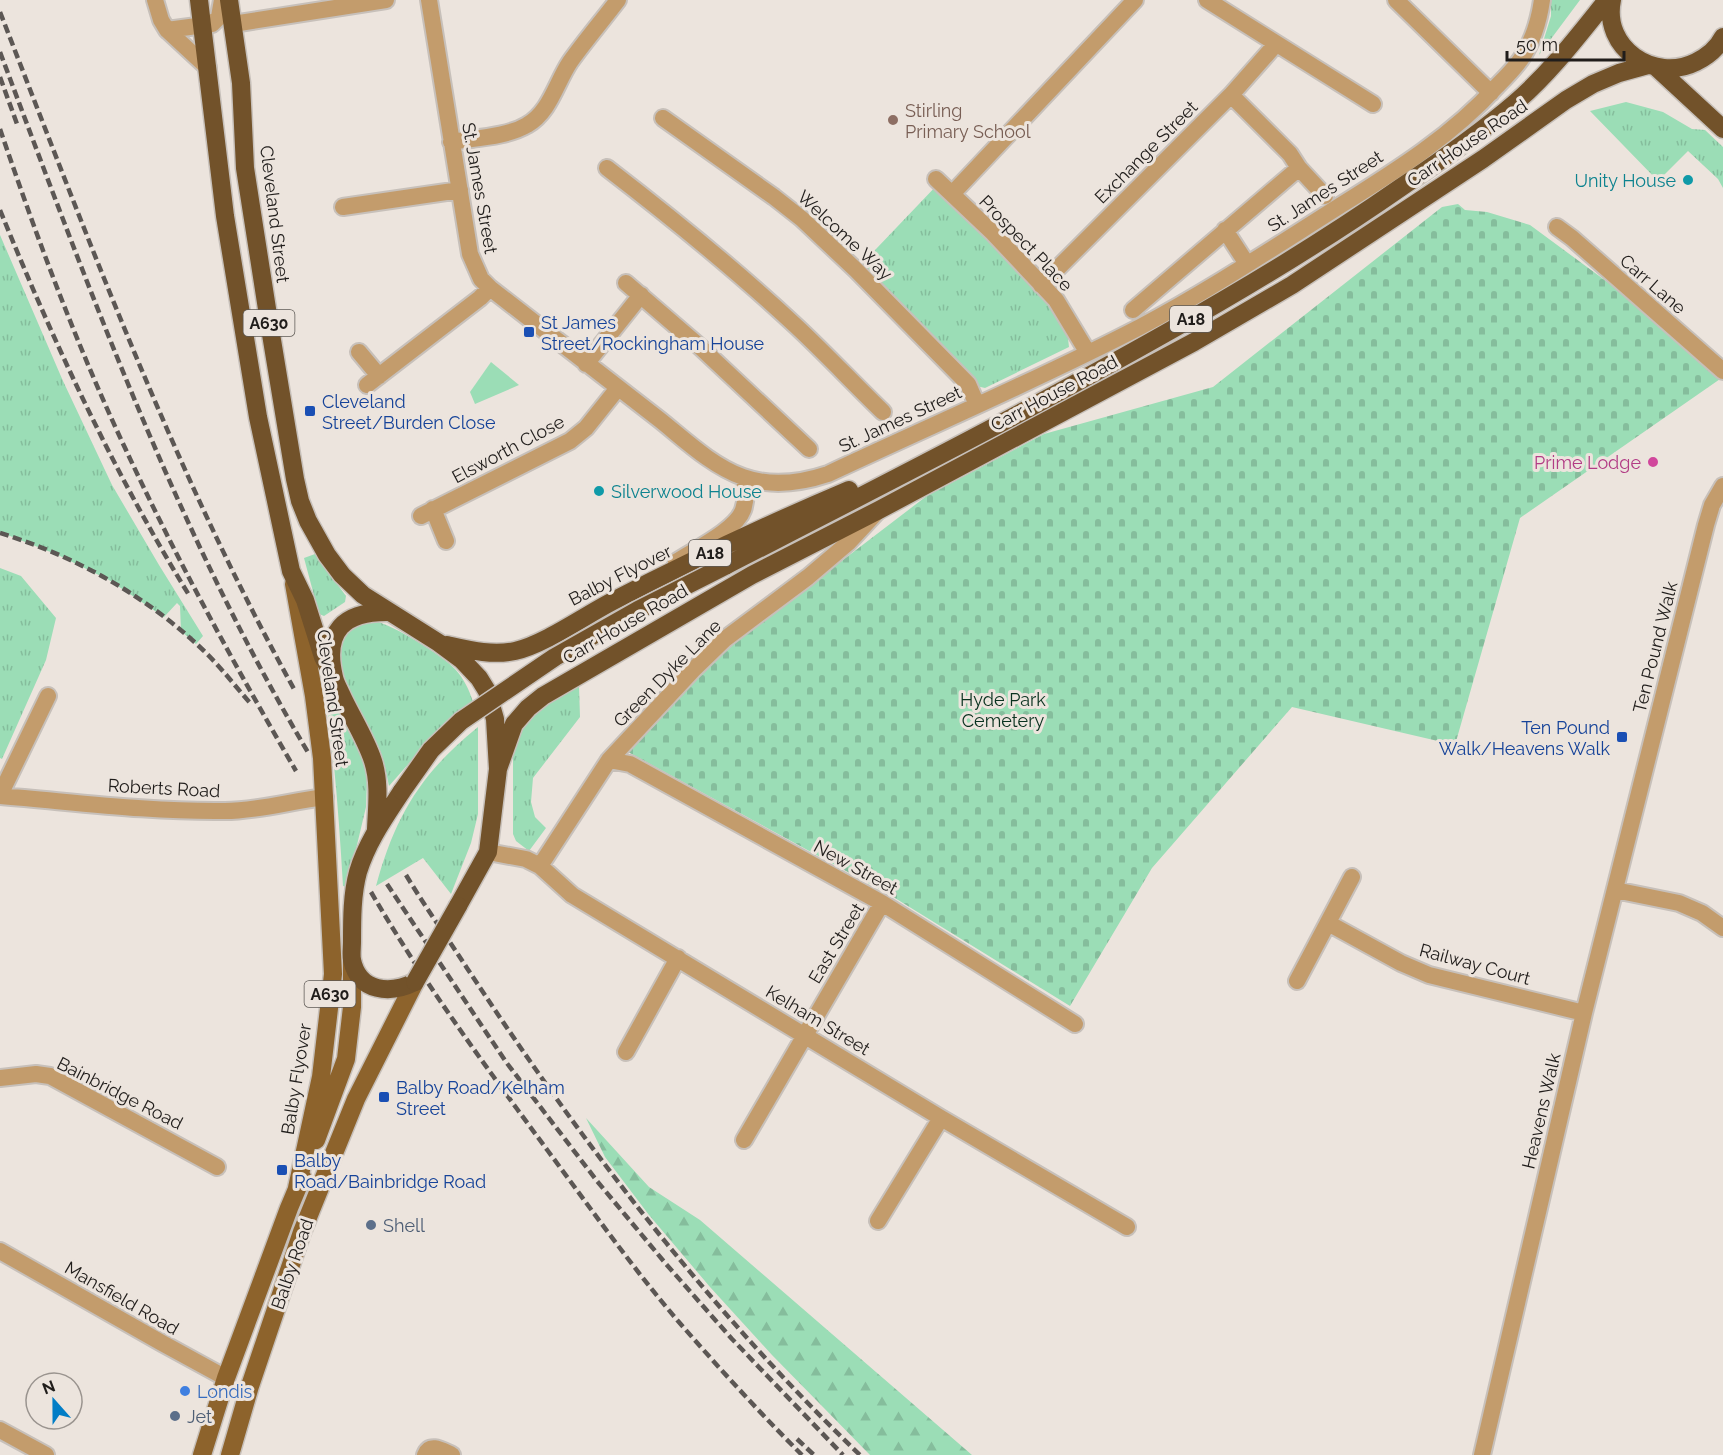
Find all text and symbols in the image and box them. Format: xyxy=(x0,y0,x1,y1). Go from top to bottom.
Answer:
scale bar xyxy=(1507,24,1624,62)
text: 50 m xyxy=(1516,34,1558,55)
street label: Carr House Road xyxy=(1403,95,1531,191)
street label: Exchange Street xyxy=(1090,96,1202,208)
place label: Stirling Primary School xyxy=(905,100,1031,142)
marker: Stirling Primary School xyxy=(886,113,900,127)
street label: St. James Street xyxy=(458,121,502,255)
street label: Cleveland Street xyxy=(256,144,294,284)
street label: St. James Street xyxy=(1264,146,1386,236)
place label: Unity House xyxy=(1574,170,1676,191)
marker: Unity House xyxy=(1681,173,1695,187)
street label: Welcome Way xyxy=(793,186,897,284)
street label: Prospect Place xyxy=(975,191,1077,296)
street label: Carr Lane xyxy=(1616,250,1691,319)
road number: A18 xyxy=(1170,306,1212,332)
road number: A630 xyxy=(244,310,294,336)
place label: St James Street/Rockingham House xyxy=(541,312,765,354)
marker: St James Street/Rockingham House xyxy=(522,325,536,339)
street label: Carr House Road xyxy=(987,351,1121,435)
street label: St. James Street xyxy=(835,381,965,457)
place label: Cleveland Street/Burden Close xyxy=(322,391,496,433)
marker: Cleveland Street/Burden Close xyxy=(303,404,317,418)
street label: Elsworth Close xyxy=(448,410,568,487)
place label: Prime Lodge xyxy=(1534,452,1641,473)
marker: Prime Lodge xyxy=(1646,455,1660,469)
place label: Silverwood House xyxy=(611,481,762,502)
marker: Silverwood House xyxy=(592,484,606,498)
street label: Balby Flyover xyxy=(565,540,675,610)
road number: A18 xyxy=(689,540,731,566)
street label: Ten Pound Walk xyxy=(1629,579,1682,715)
street label: Carr House Road xyxy=(559,580,691,668)
street label: Green Dyke Lane xyxy=(609,615,725,731)
street label: Cleveland Street xyxy=(313,628,353,768)
park label: Hyde Park Cemetery xyxy=(960,689,1046,731)
place label: Ten Pound Walk/Heavens Walk xyxy=(1439,717,1610,759)
marker: Ten Pound Walk/Heavens Walk xyxy=(1615,730,1629,744)
street label: Roberts Road xyxy=(107,775,221,801)
street label: New Street xyxy=(810,835,902,899)
street label: East Street xyxy=(804,899,868,987)
street label: Railway Court xyxy=(1417,939,1533,989)
road number: A630 xyxy=(304,981,356,1007)
street label: Kelham Street xyxy=(762,981,874,1059)
street label: Balby Flyover xyxy=(277,1021,315,1136)
street label: Heavens Walk xyxy=(1517,1051,1565,1171)
street label: Bainbridge Road xyxy=(54,1052,186,1134)
place label: Balby Road/Kelham Street xyxy=(396,1077,565,1119)
marker: Balby Road/Kelham Street xyxy=(377,1090,391,1104)
place label: Balby Road/Bainbridge Road xyxy=(294,1150,486,1192)
marker: Balby Road/Bainbridge Road xyxy=(275,1163,289,1177)
place label: Shell xyxy=(383,1215,425,1236)
street label: Balby Road xyxy=(267,1216,317,1312)
marker: Shell xyxy=(364,1218,378,1232)
street label: Mansfield Road xyxy=(61,1257,183,1339)
north arrow xyxy=(24,1371,84,1431)
text: N xyxy=(40,1376,58,1399)
place label: Londis xyxy=(197,1381,253,1402)
marker: Londis xyxy=(178,1384,192,1398)
place label: Jet xyxy=(187,1406,212,1427)
marker: Jet xyxy=(168,1409,182,1423)

